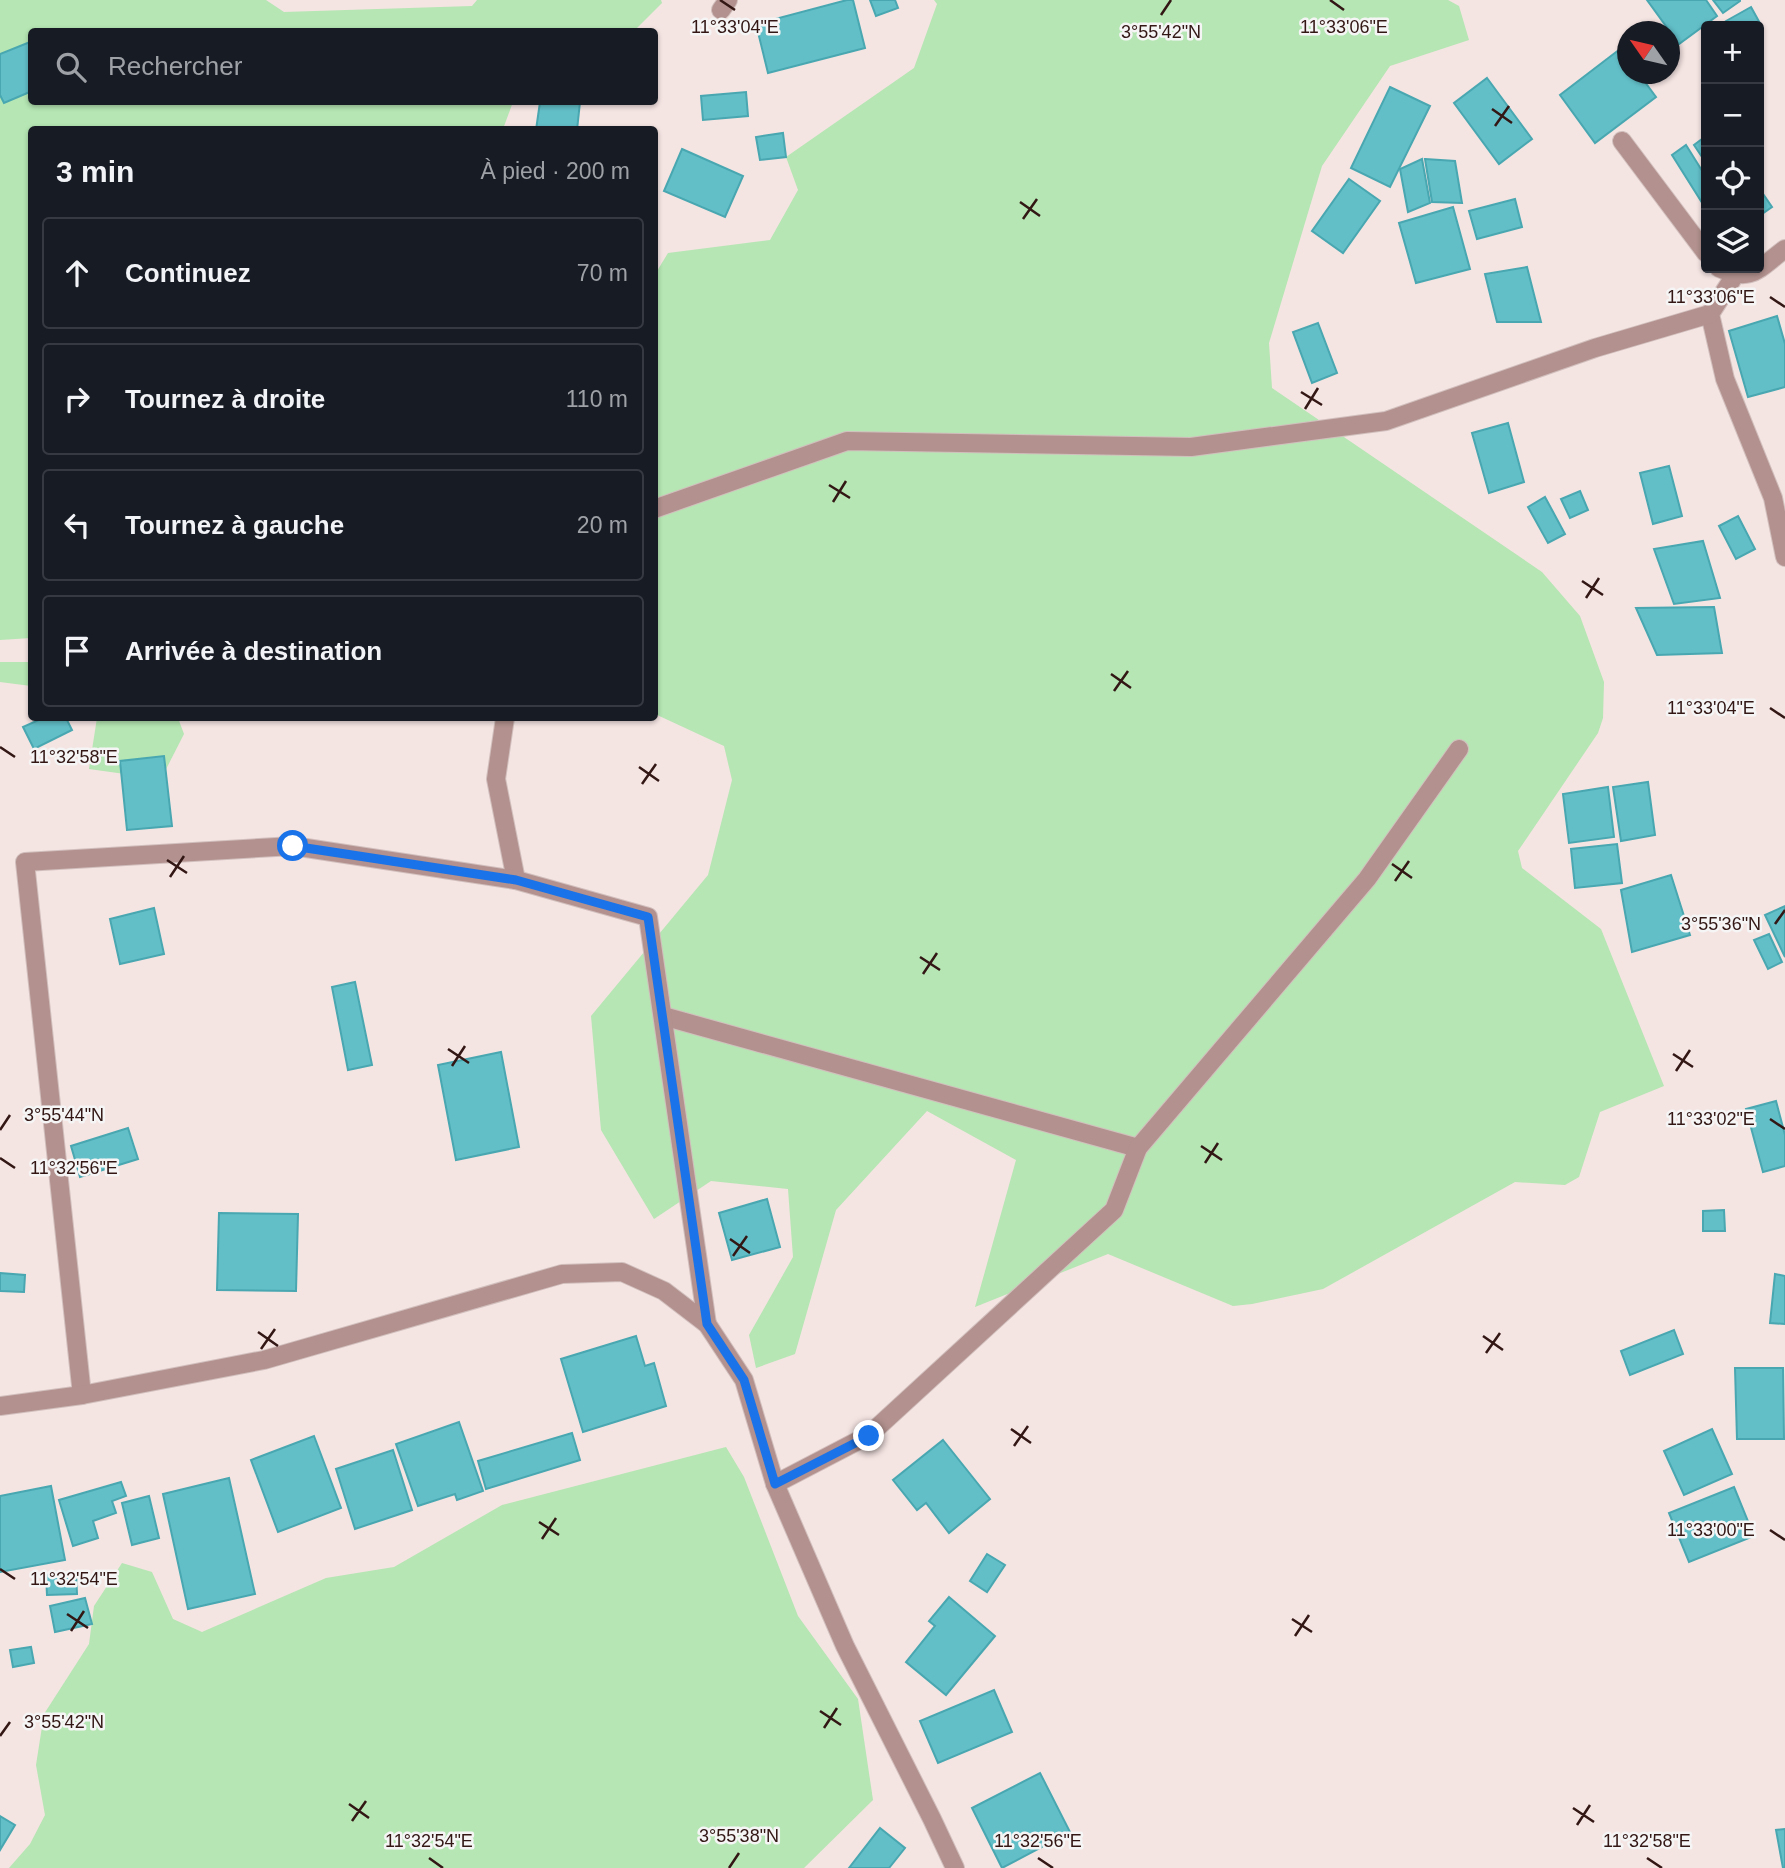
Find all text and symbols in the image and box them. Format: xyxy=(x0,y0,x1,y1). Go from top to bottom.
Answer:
text: 11°33'04"E xyxy=(691,17,779,37)
text: 11°33'06"E xyxy=(1300,17,1388,37)
north arrow xyxy=(1617,21,1680,84)
map controls xyxy=(1701,21,1764,273)
button: + xyxy=(1701,21,1764,84)
text: 3°55'42"N xyxy=(1121,22,1201,42)
search box xyxy=(28,28,658,105)
icon: search xyxy=(52,48,90,86)
text: Rechercher xyxy=(108,51,242,81)
button: − xyxy=(1701,84,1764,147)
button: locate xyxy=(1701,147,1764,210)
text: 3 min xyxy=(56,155,134,188)
text: À pied · 200 m xyxy=(480,158,630,184)
button: layers xyxy=(1701,210,1764,273)
icon: ahead xyxy=(58,254,96,292)
text: Continuez xyxy=(125,258,251,288)
text: 70 m xyxy=(577,260,628,286)
text: 11°33'06"E xyxy=(1667,287,1755,307)
icon: right xyxy=(58,380,96,418)
text: Tournez à droite xyxy=(125,384,325,414)
text: 110 m xyxy=(566,386,628,412)
icon: left xyxy=(58,506,96,544)
text: Tournez à gauche xyxy=(125,510,344,540)
text: 20 m xyxy=(577,512,628,538)
icon: arrive xyxy=(58,632,96,670)
text: Arrivée à destination xyxy=(125,636,382,666)
text: 11°33'04"E xyxy=(1667,698,1755,718)
text: 11°32'58"E xyxy=(30,747,118,767)
route start xyxy=(277,830,308,861)
text: 3°55'36"N xyxy=(1681,914,1761,934)
text: 3°55'44"N xyxy=(24,1105,104,1125)
text: 11°33'02"E xyxy=(1667,1109,1755,1129)
text: 11°32'56"E xyxy=(30,1158,118,1178)
route end xyxy=(853,1420,884,1451)
text: 11°33'00"E xyxy=(1667,1520,1755,1540)
text: 11°32'54"E xyxy=(30,1569,118,1589)
text: 3°55'42"N xyxy=(24,1712,104,1732)
text: 3°55'38"N xyxy=(699,1826,779,1846)
text: 11°32'54"E xyxy=(385,1831,473,1851)
text: 11°32'56"E xyxy=(994,1831,1082,1851)
text: 11°32'58"E xyxy=(1603,1831,1691,1851)

